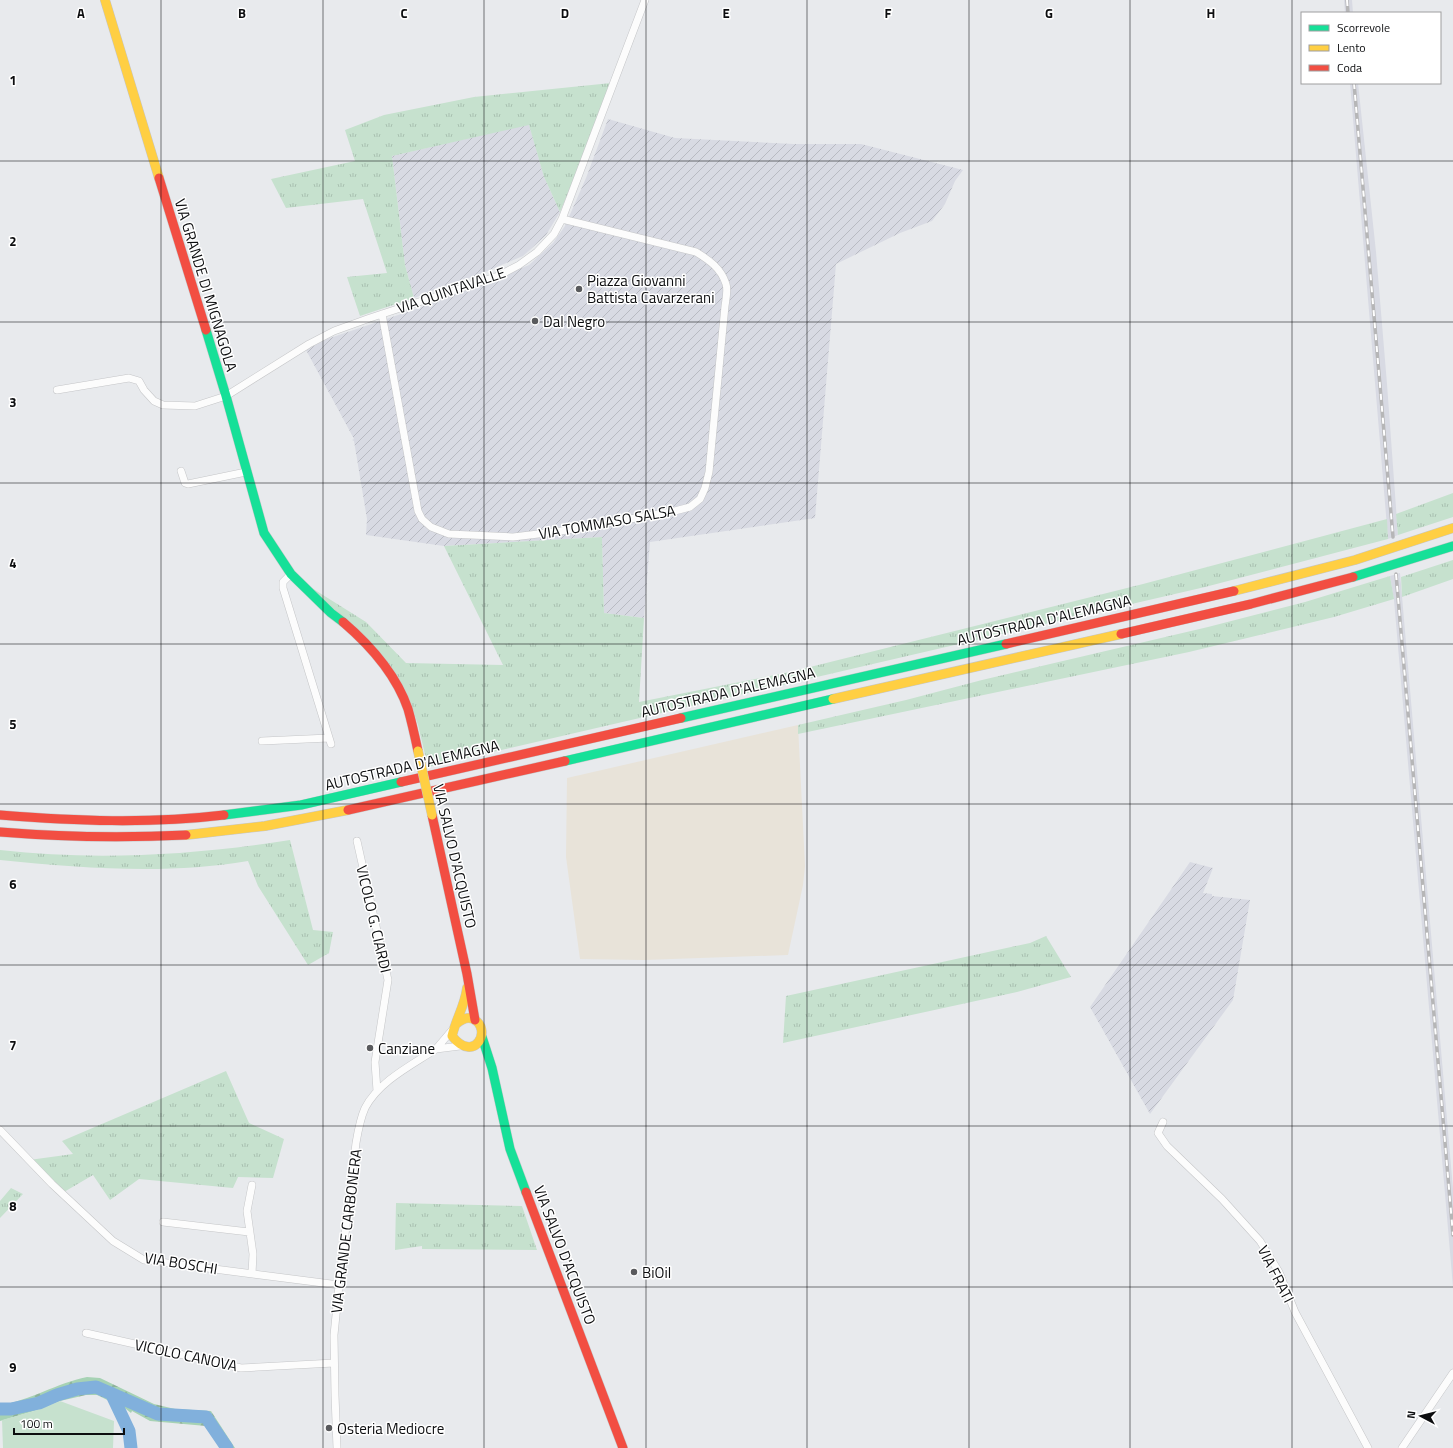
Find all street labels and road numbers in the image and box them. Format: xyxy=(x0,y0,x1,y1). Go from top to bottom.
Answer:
street label: VIA GRANDE DI MIGNAGOLA xyxy=(169,196,243,374)
street label: VIA QUINTAVALLE xyxy=(394,261,508,319)
street label: VIA TOMMASO SALSA xyxy=(537,499,677,545)
street label: AUTOSTRADA D'ALEMAGNA xyxy=(955,589,1133,651)
street label: AUTOSTRADA D'ALEMAGNA xyxy=(639,661,817,723)
street label: AUTOSTRADA D'ALEMAGNA xyxy=(323,734,501,796)
street label: VIA SALVO D'ACQUISTO xyxy=(427,782,483,930)
street label: VICOLO G. CIARDI xyxy=(350,863,398,975)
street label: VIA GRANDE CARBONERA xyxy=(325,1147,367,1314)
street label: VIA SALVO D'ACQUISTO xyxy=(528,1182,602,1328)
street label: VIA FRATI xyxy=(1252,1241,1300,1307)
street label: VIA BOSCHI xyxy=(143,1246,219,1280)
street label: VICOLO CANOVA xyxy=(132,1333,240,1377)

